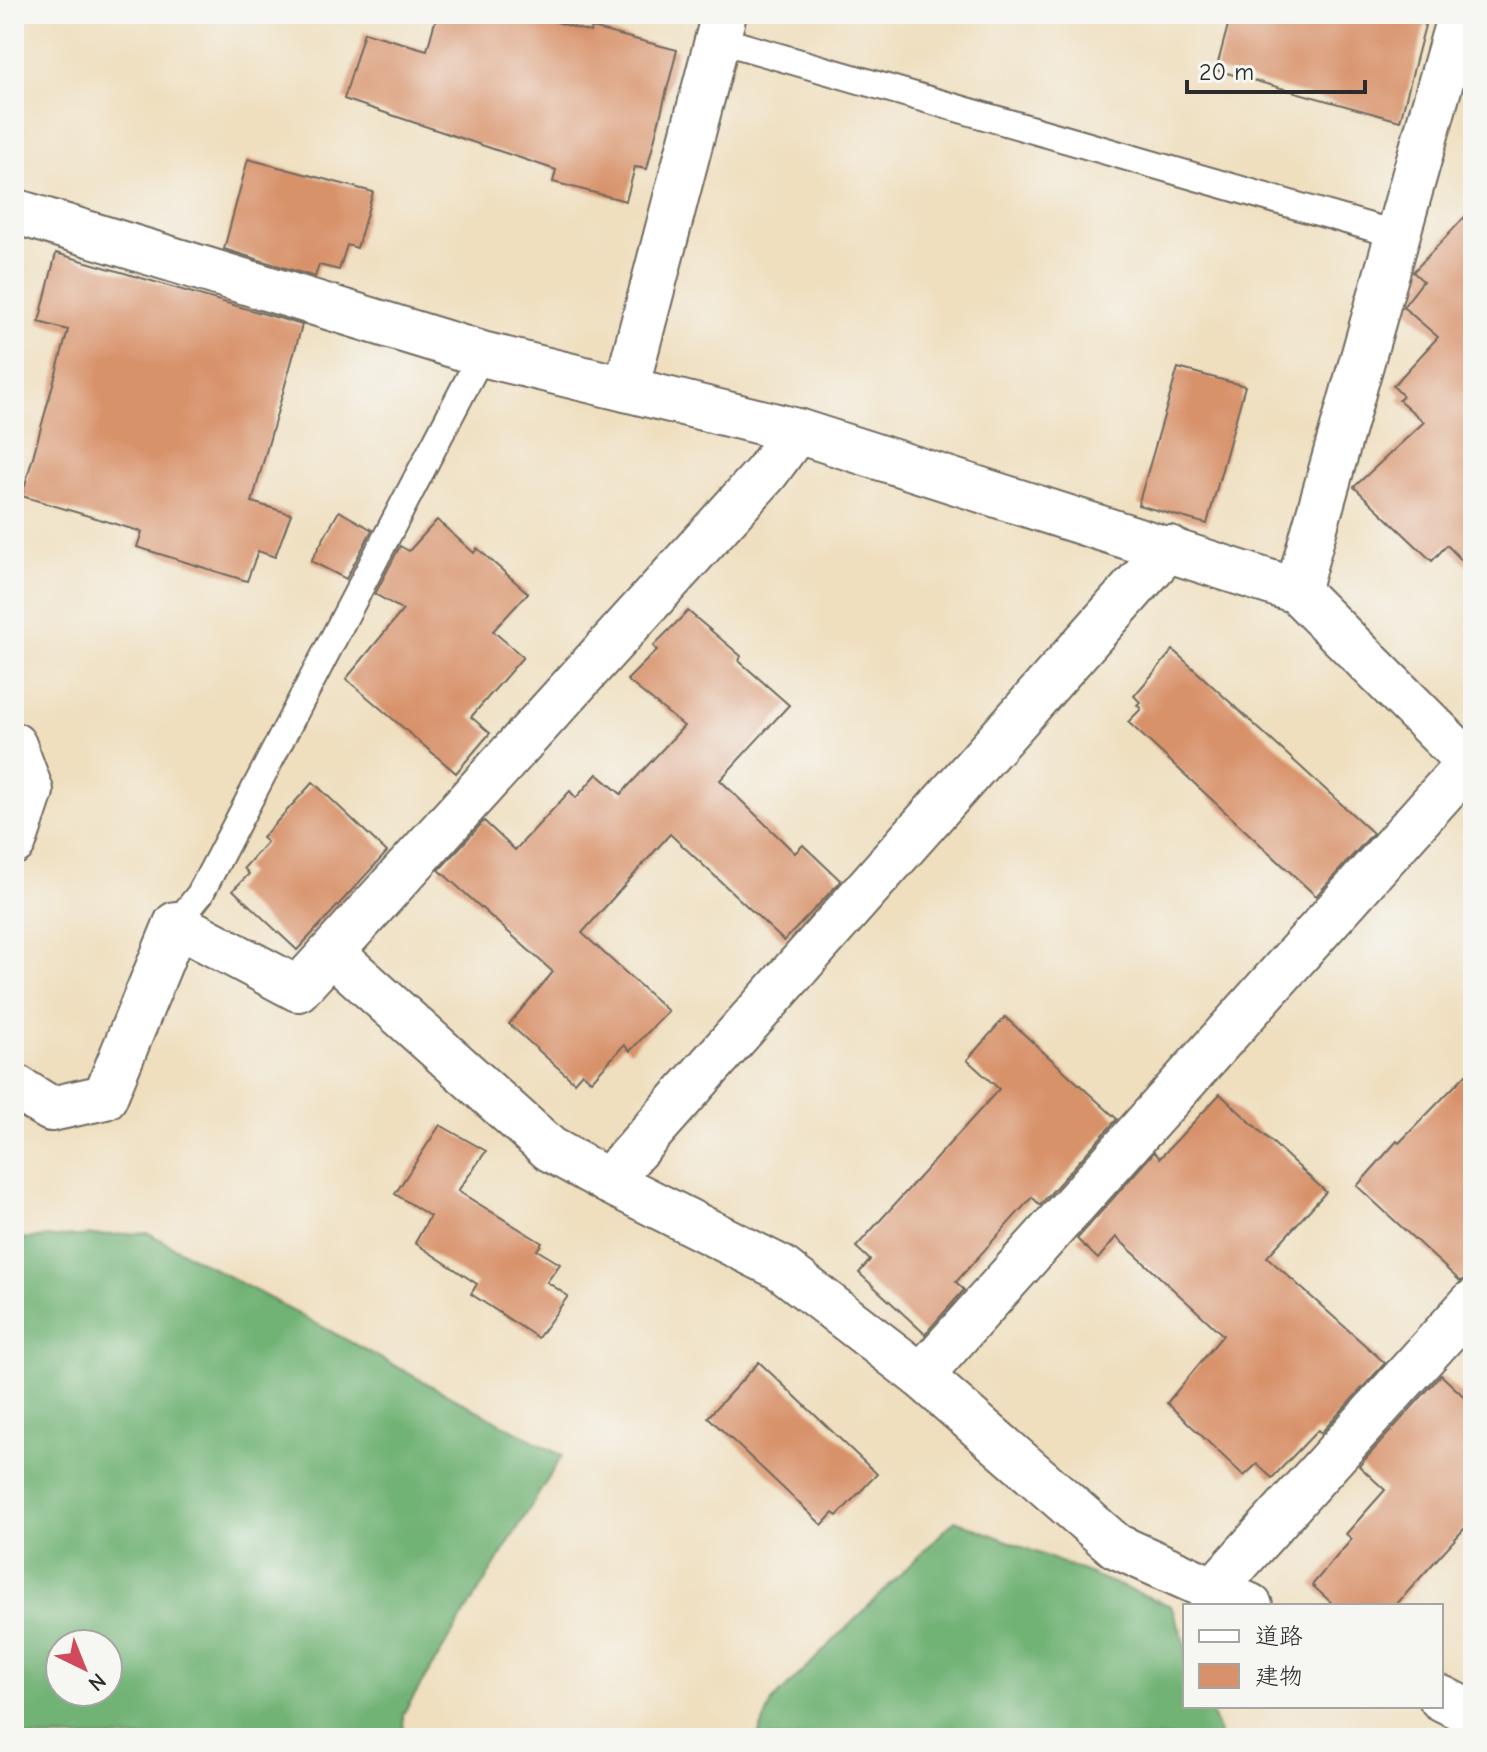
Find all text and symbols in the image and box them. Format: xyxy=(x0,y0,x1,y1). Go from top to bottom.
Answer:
scale bar xyxy=(1187,44,1365,94)
text: 20 m xyxy=(1199,58,1254,86)
legend xyxy=(1183,1604,1443,1708)
text: 道路 xyxy=(1255,1622,1303,1650)
north arrow xyxy=(44,1628,124,1708)
text: 建物 xyxy=(1255,1662,1303,1690)
text: N xyxy=(83,1667,111,1696)

